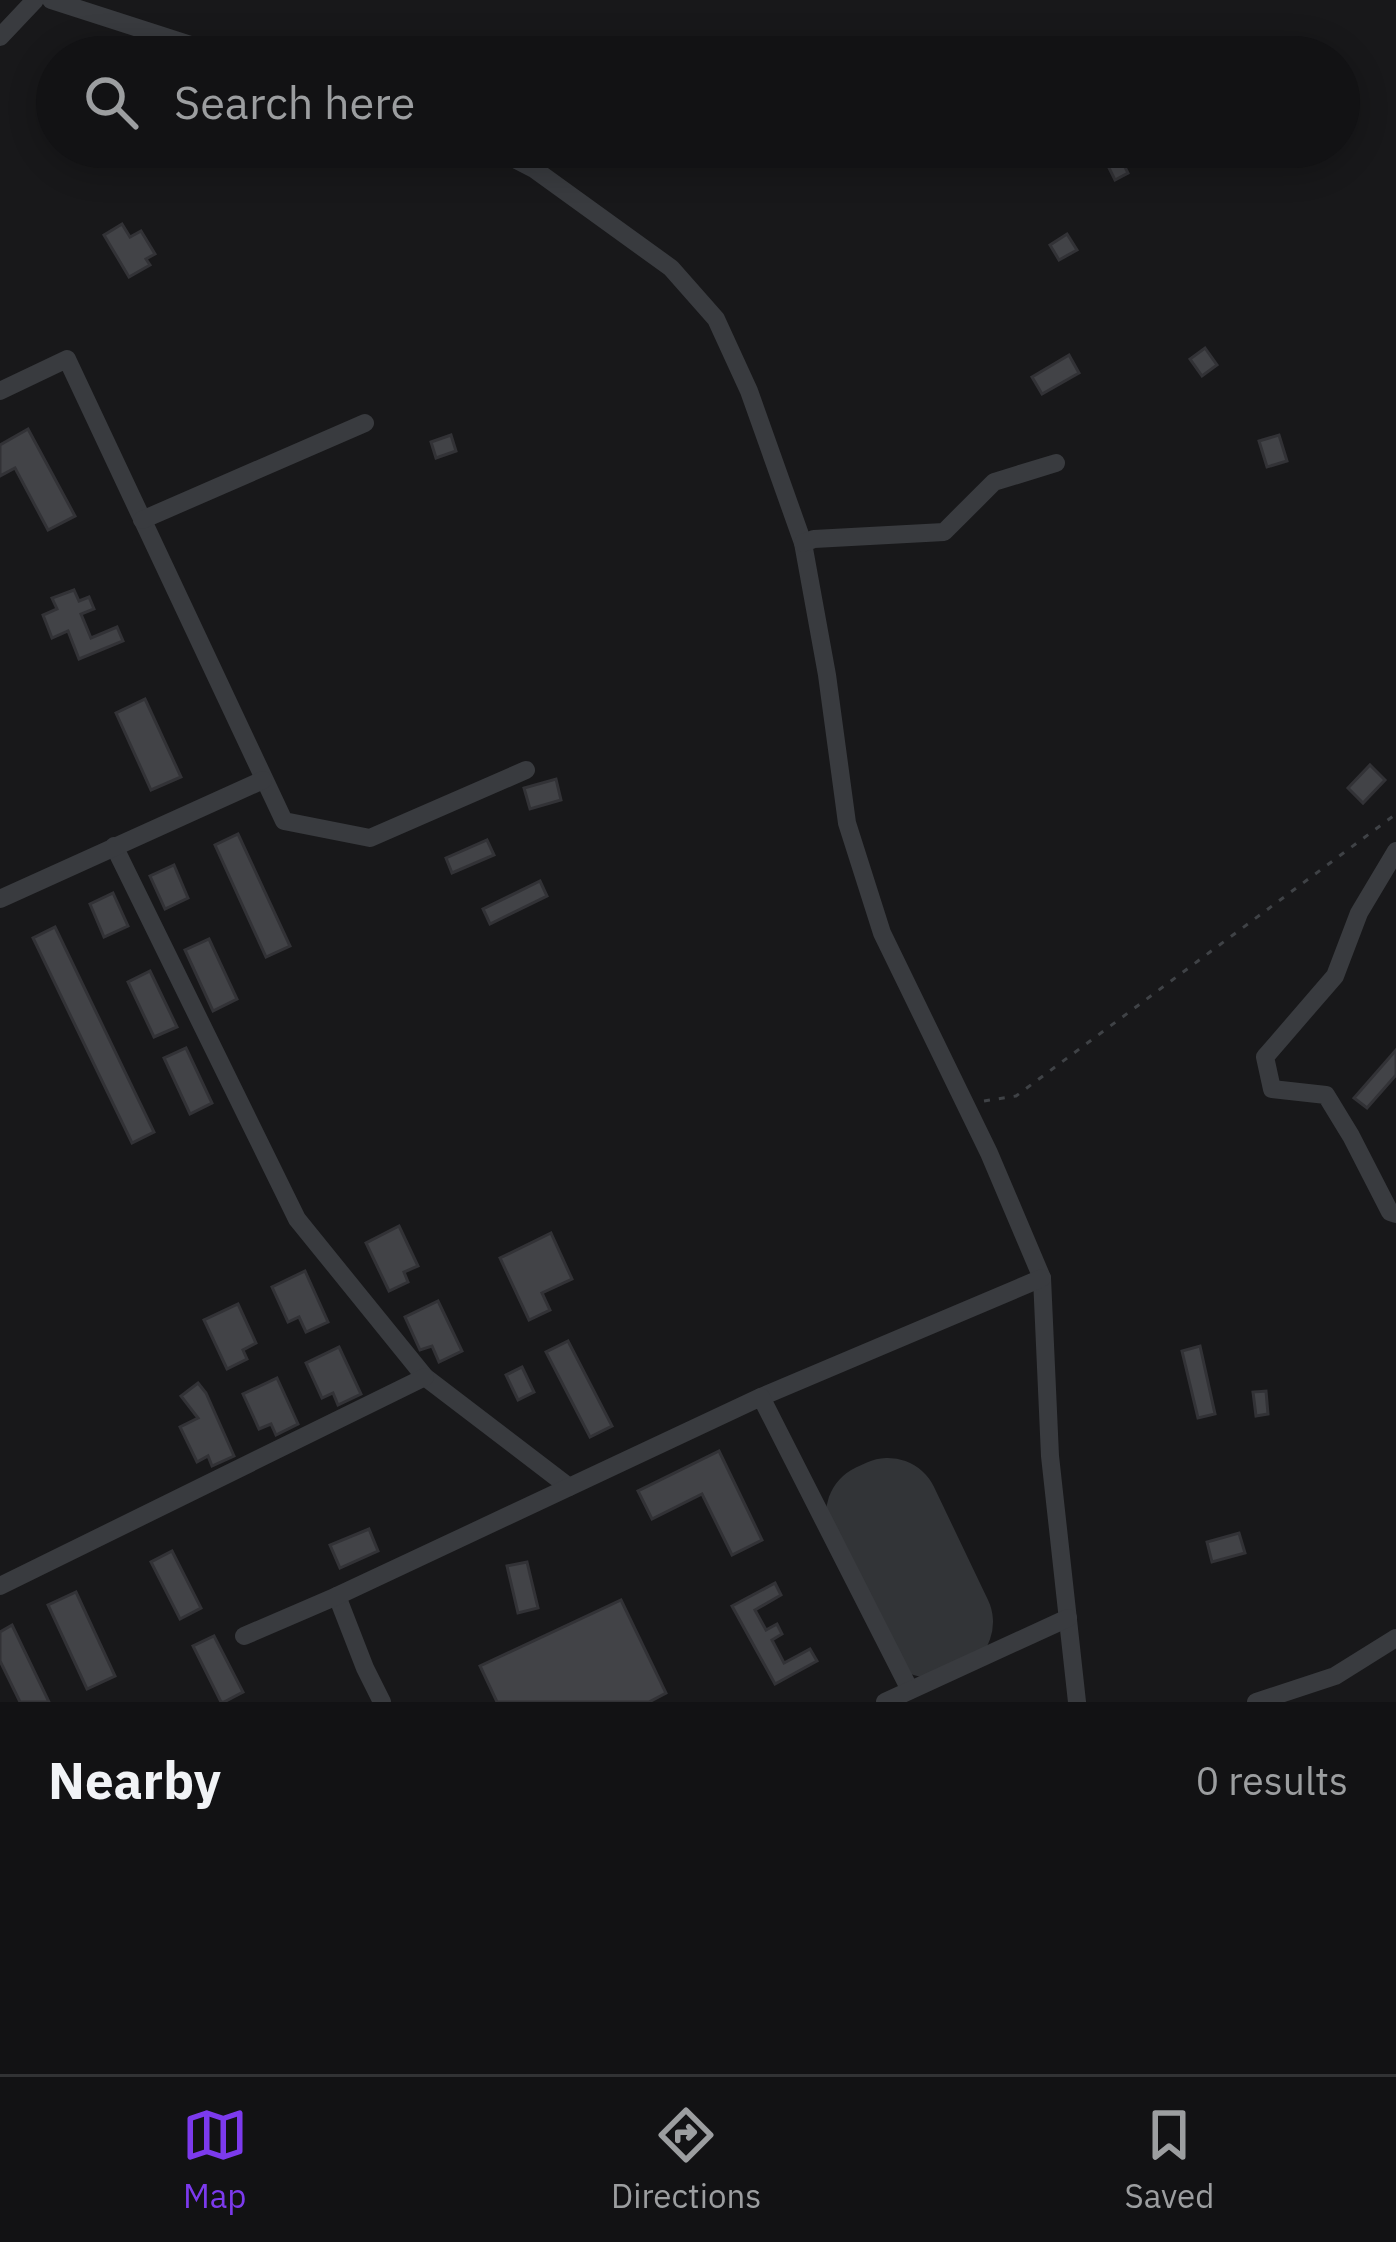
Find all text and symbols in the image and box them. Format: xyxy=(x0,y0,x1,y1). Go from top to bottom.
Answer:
search box xyxy=(36,36,1360,168)
icon: search xyxy=(78,69,144,135)
text: Search here xyxy=(174,73,415,131)
text: Nearby xyxy=(48,1747,221,1813)
text: 0 results xyxy=(1196,1755,1348,1806)
tab: Map xyxy=(182,2102,248,2217)
tab: Directions xyxy=(611,2102,761,2217)
tab: Saved xyxy=(1125,2102,1214,2217)

